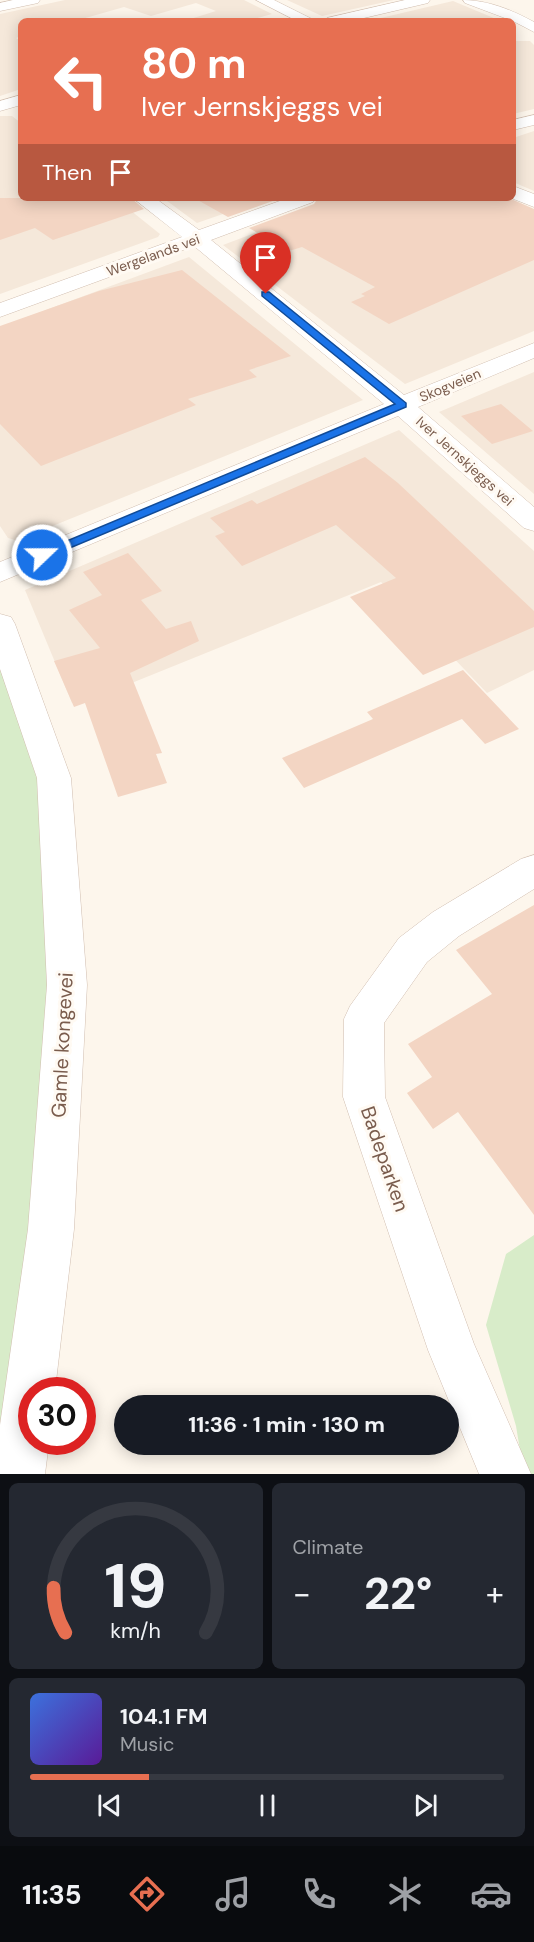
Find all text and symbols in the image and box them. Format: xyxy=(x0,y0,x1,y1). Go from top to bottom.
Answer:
text: 80 m xyxy=(141,36,247,91)
icon: left xyxy=(42,42,120,120)
text: Iver Jernskjeggs vei xyxy=(141,89,383,124)
icon: arrive xyxy=(104,156,137,189)
text: Then xyxy=(42,158,92,187)
street label: Wergelands vei xyxy=(104,230,202,280)
pin xyxy=(240,232,291,294)
icon: arrive xyxy=(249,241,282,274)
street label: Skogveien xyxy=(417,364,483,406)
street label: Iver Jernskjeggs vei xyxy=(412,412,518,510)
position arrow xyxy=(10,523,74,587)
street label: Gamle kongevei xyxy=(45,972,79,1118)
street label: Badeparken xyxy=(355,1103,415,1215)
speed limit sign: 30 xyxy=(18,1377,96,1455)
text: 11:36 · 1 min · 130 m xyxy=(188,1410,385,1439)
text: Climate xyxy=(293,1534,363,1560)
text: 19 xyxy=(105,1545,167,1626)
text: 22° xyxy=(364,1564,432,1623)
text: − xyxy=(293,1572,311,1615)
text: + xyxy=(486,1572,504,1615)
text: km/h xyxy=(110,1617,161,1645)
text: 104.1 FM xyxy=(120,1702,208,1731)
text: Music xyxy=(120,1731,175,1757)
icon: previous xyxy=(93,1789,126,1822)
icon: pause xyxy=(251,1789,284,1822)
icon: next xyxy=(409,1789,442,1822)
icon: directions xyxy=(126,1873,168,1915)
icon: music xyxy=(212,1873,254,1915)
icon: phone xyxy=(298,1873,340,1915)
icon: climate xyxy=(384,1873,426,1915)
icon: car xyxy=(470,1873,512,1915)
text: 11:35 xyxy=(22,1877,82,1912)

